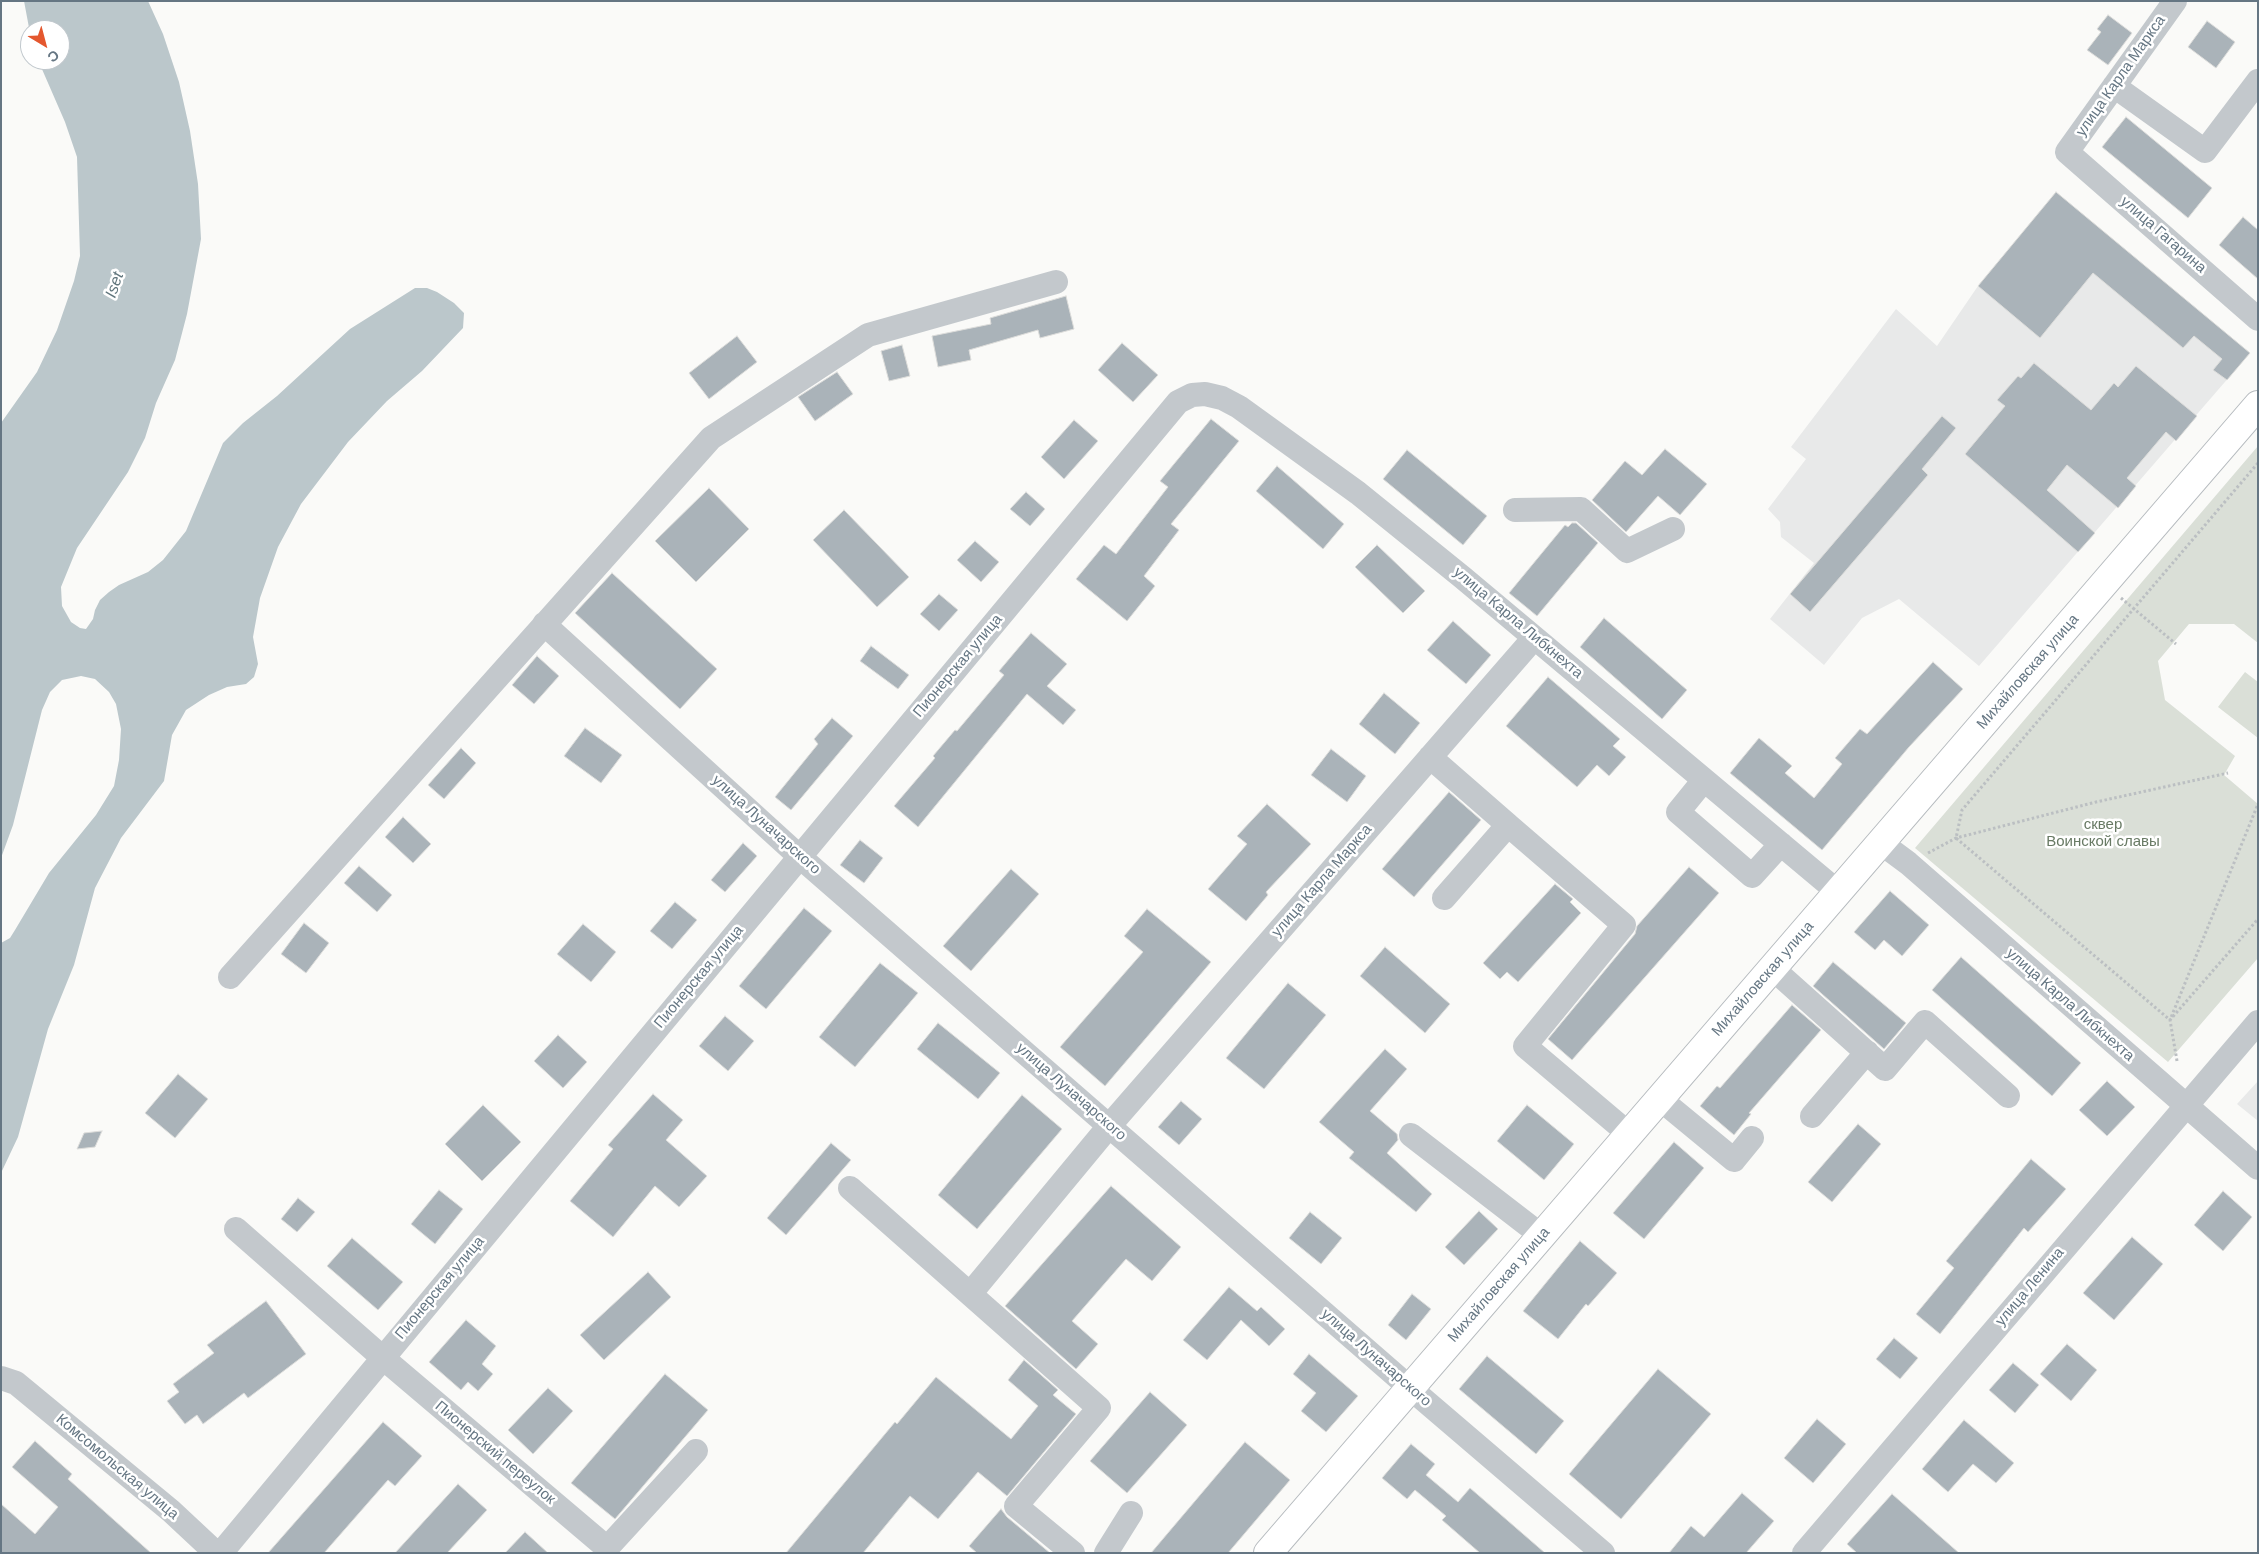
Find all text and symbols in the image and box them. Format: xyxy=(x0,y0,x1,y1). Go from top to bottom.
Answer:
street label: улица Карла Маркса xyxy=(2072,12,2170,140)
north arrow xyxy=(20,20,70,70)
text: С xyxy=(45,47,62,66)
street label: улица Гагарина xyxy=(2116,193,2210,277)
water label: Iset xyxy=(102,270,128,300)
street label: улица Карла Либкнехта xyxy=(1450,564,1586,682)
street label: Пионерская улица xyxy=(910,611,1006,721)
street label: Михайловская улица xyxy=(1973,611,2083,733)
street label: улица Луначарского xyxy=(708,772,824,878)
park label: сквер Воинской славы xyxy=(2046,816,2160,851)
street label: улица Карла Маркса xyxy=(1268,821,1376,941)
street label: Михайловская улица xyxy=(1708,918,1818,1040)
street label: Пионерская улица xyxy=(651,922,747,1032)
street label: улица Карла Либкнехта xyxy=(2002,945,2138,1065)
street label: улица Луначарского xyxy=(1012,1039,1130,1145)
street label: Михайловская улица xyxy=(1444,1224,1554,1346)
street label: Пионерская улица xyxy=(392,1233,488,1343)
street label: улица Ленина xyxy=(1992,1244,2068,1330)
street label: улица Луначарского xyxy=(1317,1305,1435,1411)
street label: Пионерский переулок xyxy=(431,1397,559,1509)
street label: Комсомольская улица xyxy=(52,1410,182,1524)

